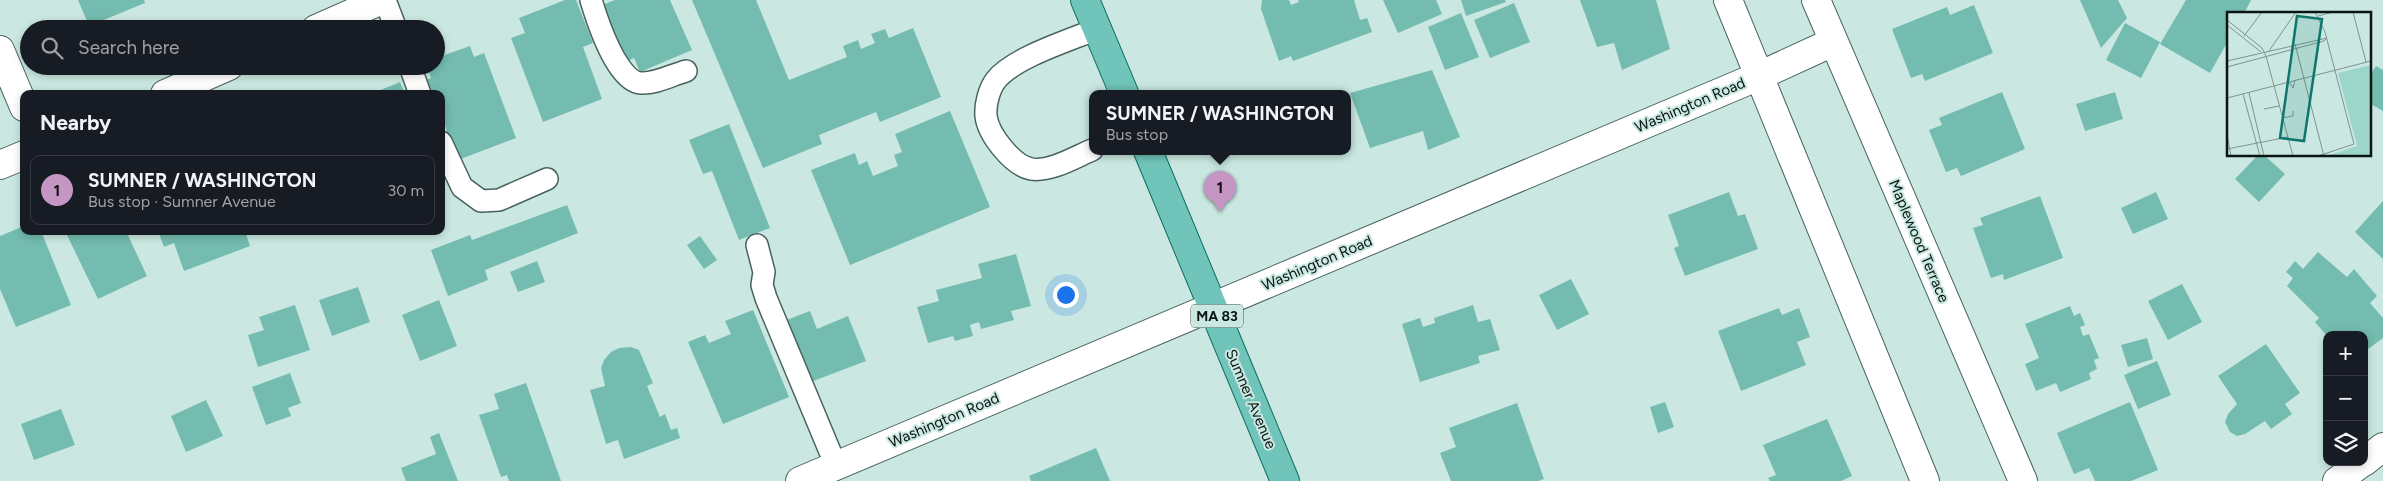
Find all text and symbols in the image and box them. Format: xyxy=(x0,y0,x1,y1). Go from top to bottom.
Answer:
inset map xyxy=(2227,12,2370,156)
search box xyxy=(20,20,445,75)
icon: search xyxy=(38,34,66,62)
text: Search here xyxy=(78,36,180,59)
street label: Washington Road xyxy=(1632,74,1748,136)
popup xyxy=(1089,90,1351,155)
text: SUMNER / WASHINGTON xyxy=(1106,102,1334,125)
text: Nearby xyxy=(40,110,111,135)
text: Bus stop xyxy=(1106,125,1168,144)
text: SUMNER / WASHINGTON xyxy=(88,169,316,192)
pin: 1 xyxy=(1204,171,1236,212)
street label: Maplewood Terrace xyxy=(1885,177,1953,305)
text: 1 xyxy=(54,181,60,200)
text: 30 m xyxy=(387,181,424,200)
text: Bus stop · Sumner Avenue xyxy=(88,192,276,211)
street label: Washington Road xyxy=(1259,232,1375,294)
your location xyxy=(1053,282,1079,308)
road number: MA 83 xyxy=(1191,304,1243,328)
map controls xyxy=(2323,331,2368,466)
button: + xyxy=(2323,331,2368,376)
street label: Sumner Avenue xyxy=(1222,347,1280,451)
button: − xyxy=(2323,376,2368,421)
street label: Washington Road xyxy=(886,389,1002,451)
button: layers xyxy=(2323,421,2368,466)

